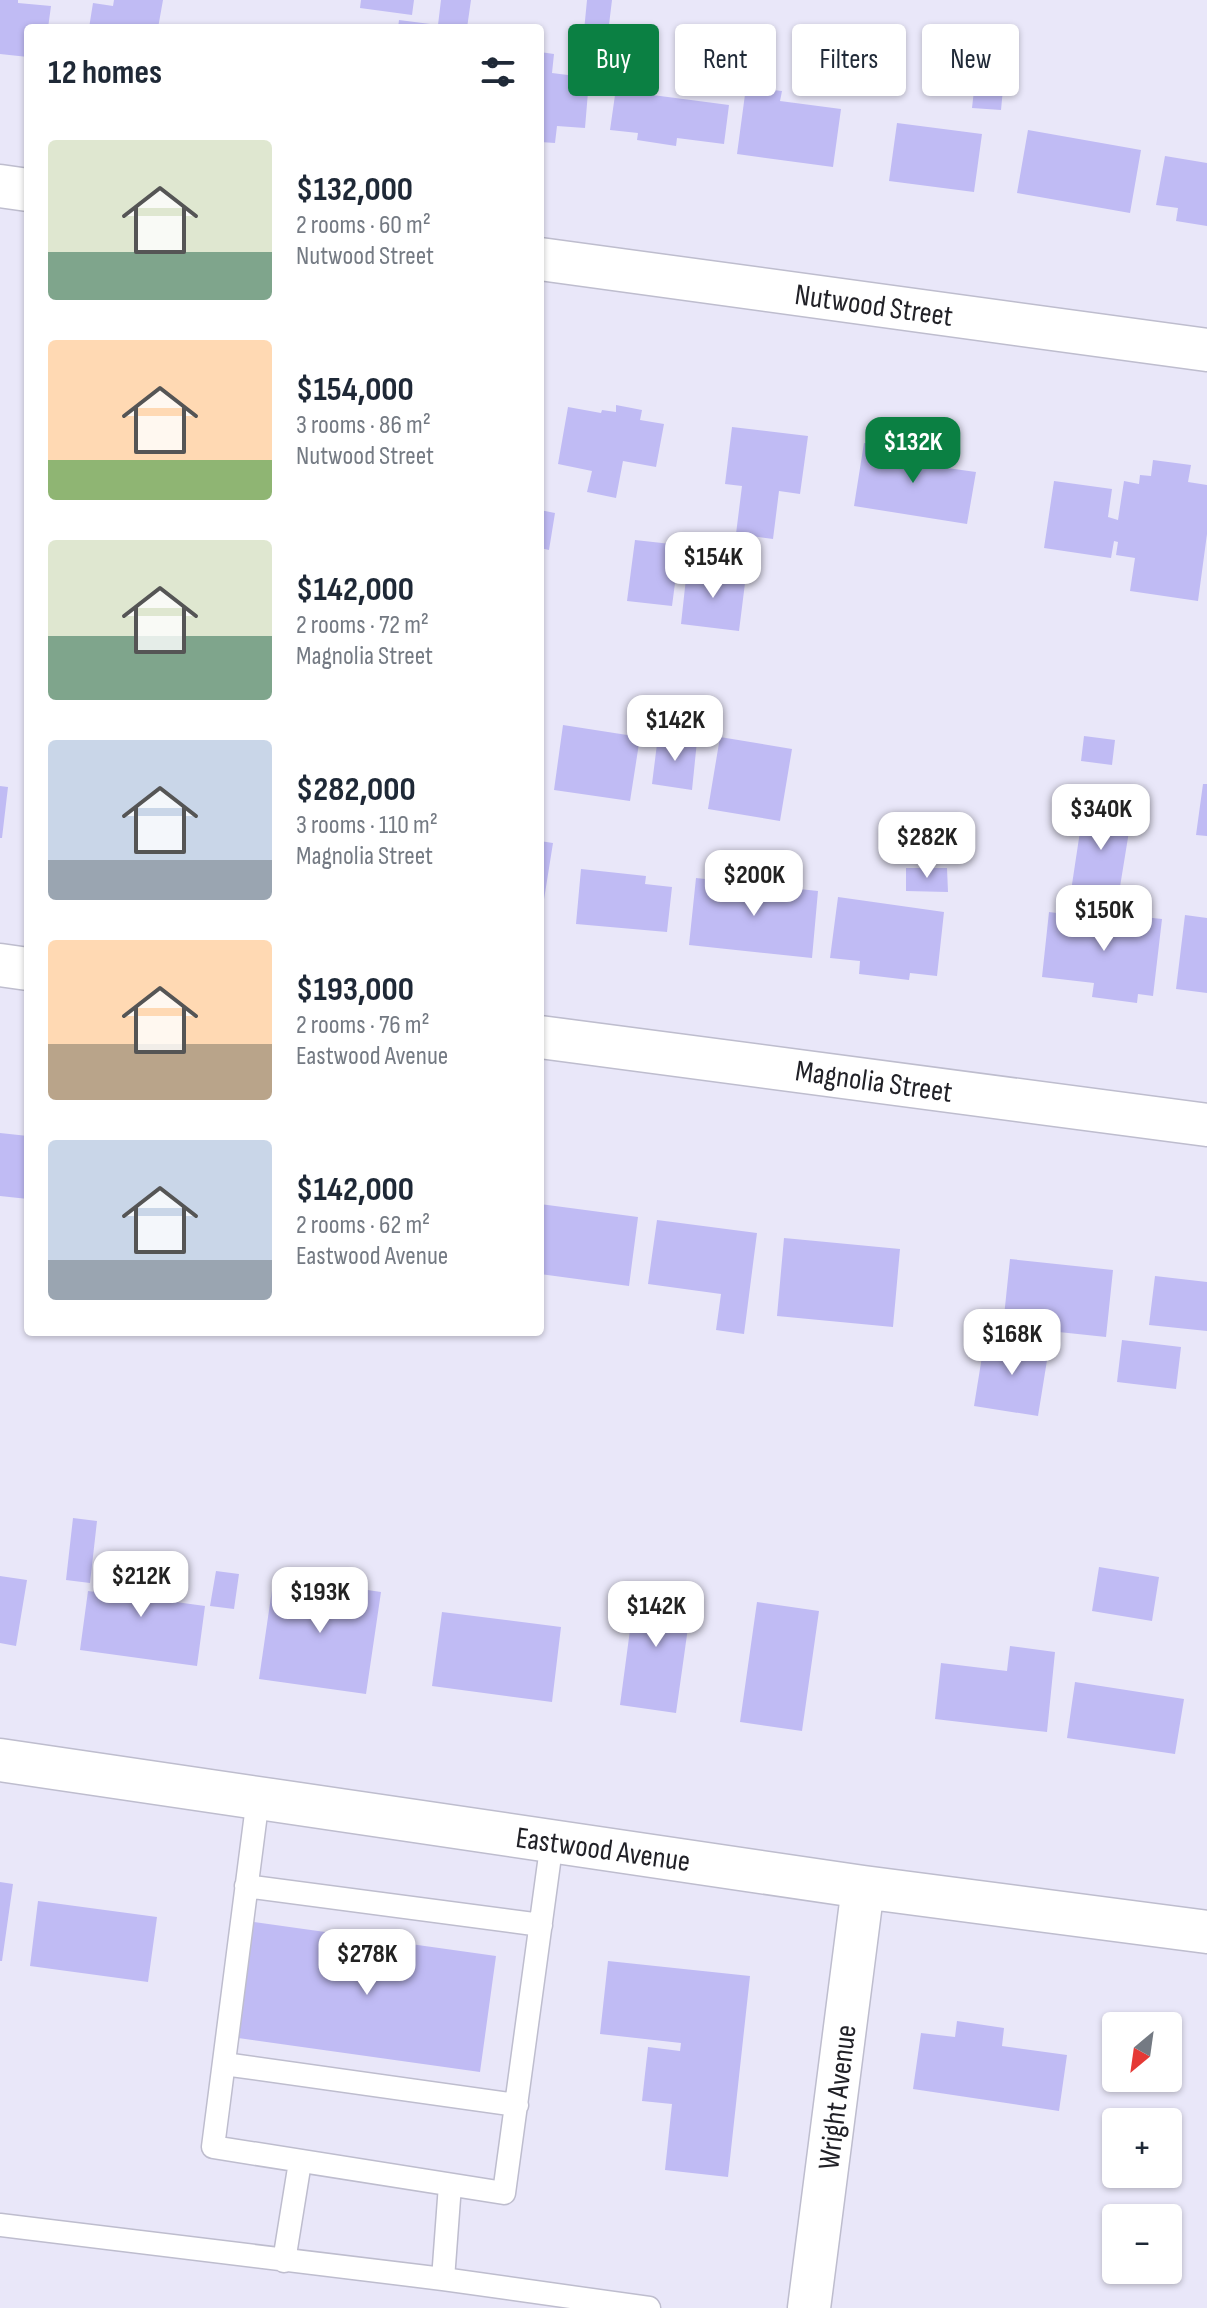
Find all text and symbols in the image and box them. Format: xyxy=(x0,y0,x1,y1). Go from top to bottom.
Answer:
chip: Buy xyxy=(568,24,659,96)
chip: Rent xyxy=(675,24,776,96)
chip: Filters xyxy=(792,24,906,96)
chip: New xyxy=(922,24,1019,96)
icon: filters xyxy=(476,50,520,94)
text: 12 homes xyxy=(48,52,162,93)
text: $132,000 xyxy=(296,169,413,210)
icon: home xyxy=(112,172,208,268)
text: 2 rooms · 60 m² xyxy=(296,210,431,241)
text: Nutwood Street xyxy=(296,241,434,272)
street label: Nutwood Street xyxy=(793,277,955,335)
text: $154,000 xyxy=(296,369,414,410)
icon: home xyxy=(112,372,208,468)
text: 3 rooms · 86 m² xyxy=(296,410,431,441)
pin: $132K xyxy=(857,417,969,485)
text: $132K xyxy=(883,427,943,458)
text: Nutwood Street xyxy=(296,441,434,472)
pin: $154K xyxy=(657,532,769,600)
text: $154K xyxy=(683,542,743,573)
text: $142,000 xyxy=(296,569,414,610)
icon: home xyxy=(112,572,208,668)
text: 2 rooms · 72 m² xyxy=(296,610,429,641)
text: Magnolia Street xyxy=(296,641,433,672)
pin: $142K xyxy=(619,695,731,763)
text: $142K xyxy=(645,705,705,736)
text: $282,000 xyxy=(296,769,416,810)
icon: home xyxy=(112,772,208,868)
pin: $340K xyxy=(1045,784,1157,852)
text: $340K xyxy=(1070,794,1132,825)
text: 3 rooms · 110 m² xyxy=(296,810,438,841)
pin: $282K xyxy=(871,812,983,880)
text: $282K xyxy=(896,822,958,853)
text: Magnolia Street xyxy=(296,841,433,872)
pin: $200K xyxy=(698,850,810,918)
text: $200K xyxy=(723,860,785,891)
pin: $150K xyxy=(1048,885,1160,953)
text: $150K xyxy=(1074,895,1134,926)
text: $193,000 xyxy=(296,969,414,1010)
icon: home xyxy=(112,972,208,1068)
text: 2 rooms · 76 m² xyxy=(296,1010,430,1041)
text: Eastwood Avenue xyxy=(296,1041,448,1072)
street label: Magnolia Street xyxy=(793,1053,955,1111)
text: $142,000 xyxy=(296,1169,414,1210)
icon: home xyxy=(112,1172,208,1268)
text: 2 rooms · 62 m² xyxy=(296,1210,430,1241)
text: Eastwood Avenue xyxy=(296,1241,448,1272)
pin: $168K xyxy=(956,1309,1068,1377)
text: $168K xyxy=(982,1319,1042,1350)
pin: $212K xyxy=(85,1551,197,1619)
text: $212K xyxy=(111,1561,171,1592)
pin: $193K xyxy=(264,1567,376,1635)
text: $193K xyxy=(290,1577,350,1608)
pin: $142K xyxy=(600,1581,712,1649)
text: $142K xyxy=(626,1591,686,1622)
street label: Eastwood Avenue xyxy=(513,1820,692,1880)
pin: $278K xyxy=(311,1929,423,1997)
text: $278K xyxy=(337,1939,397,1970)
north arrow xyxy=(1102,2012,1182,2092)
map controls xyxy=(1102,2012,1182,2284)
street label: Wright Avenue xyxy=(811,2023,865,2172)
button: + xyxy=(1102,2108,1182,2188)
button: − xyxy=(1102,2204,1182,2284)

